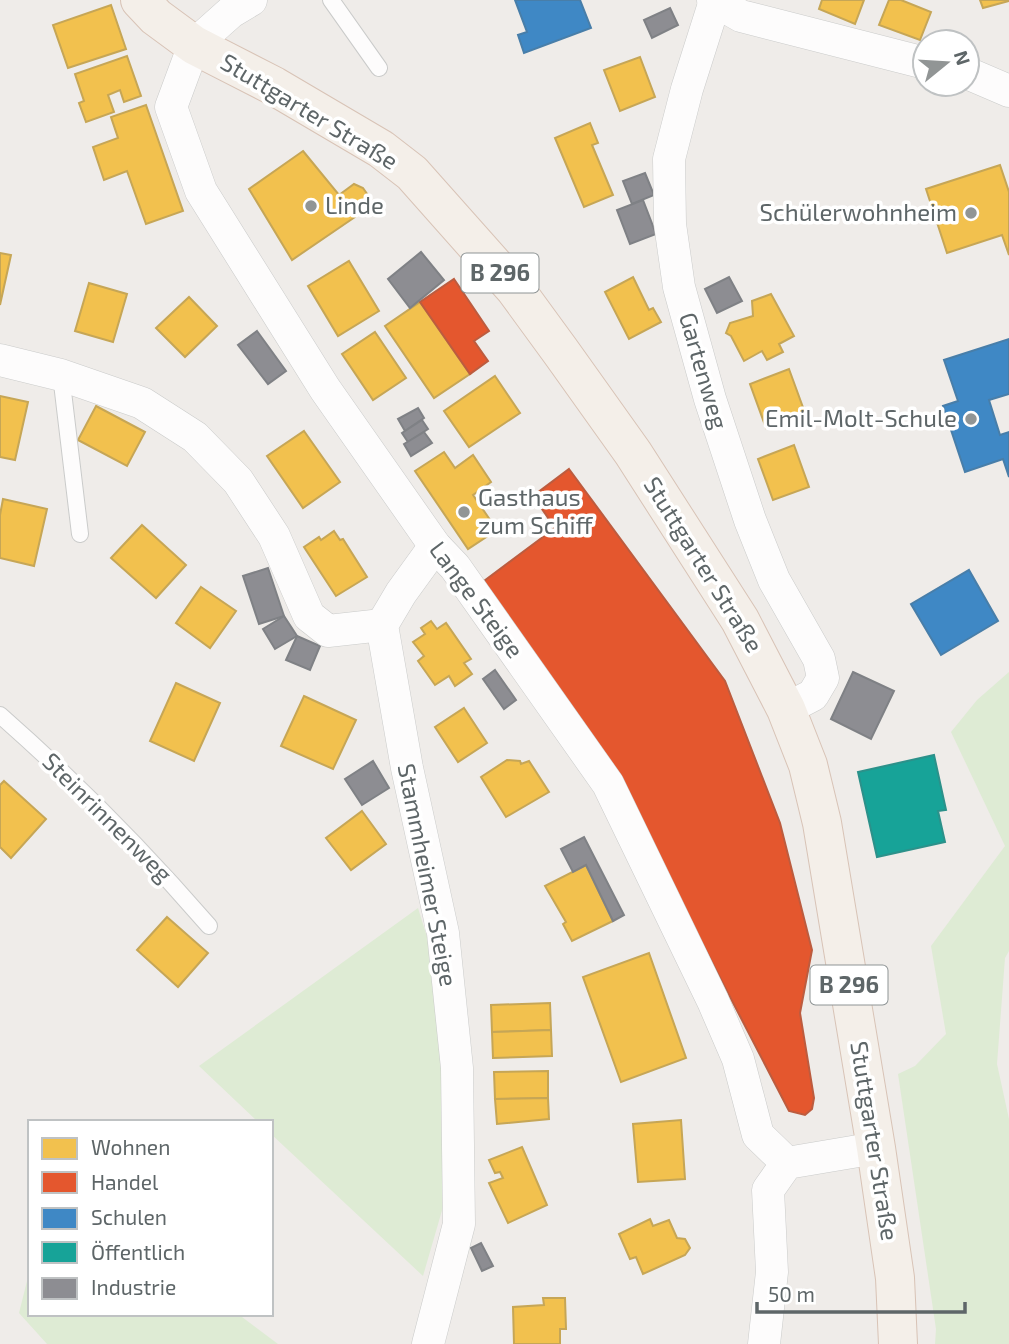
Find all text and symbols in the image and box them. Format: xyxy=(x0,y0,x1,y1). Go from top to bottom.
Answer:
north arrow xyxy=(911,28,981,98)
street label: Stuttgarter Straße xyxy=(216,46,404,175)
text: N xyxy=(950,48,976,68)
place label: Linde xyxy=(325,190,384,219)
place label: Schülerwohnheim xyxy=(760,197,957,226)
marker: Linde xyxy=(303,198,319,214)
marker: Schülerwohnheim xyxy=(963,205,979,221)
road number: B 296 xyxy=(462,254,538,292)
street label: Gartenweg xyxy=(674,309,735,432)
place label: Emil-Molt-Schule xyxy=(765,403,957,432)
marker: Emil-Molt-Schule xyxy=(963,411,979,427)
street label: Stuttgarter Straße xyxy=(639,471,770,657)
place label: Gasthaus zum Schiff xyxy=(478,482,593,539)
marker: Gasthaus zum Schiff xyxy=(456,504,472,520)
street label: Lange Steige xyxy=(424,535,530,663)
street label: Steinrinnenweg xyxy=(37,746,179,888)
street label: Stammheimer Steige xyxy=(393,761,464,989)
road number: B 296 xyxy=(810,966,888,1004)
street label: Stuttgarter Straße xyxy=(845,1039,906,1242)
legend xyxy=(28,1120,273,1316)
text: Wohnen xyxy=(91,1134,170,1159)
text: Handel xyxy=(91,1169,159,1194)
text: Schulen xyxy=(91,1204,167,1229)
text: Öffentlich xyxy=(91,1239,185,1264)
scale bar xyxy=(757,1270,965,1314)
text: Industrie xyxy=(91,1274,176,1299)
text: 50 m xyxy=(768,1281,815,1306)

